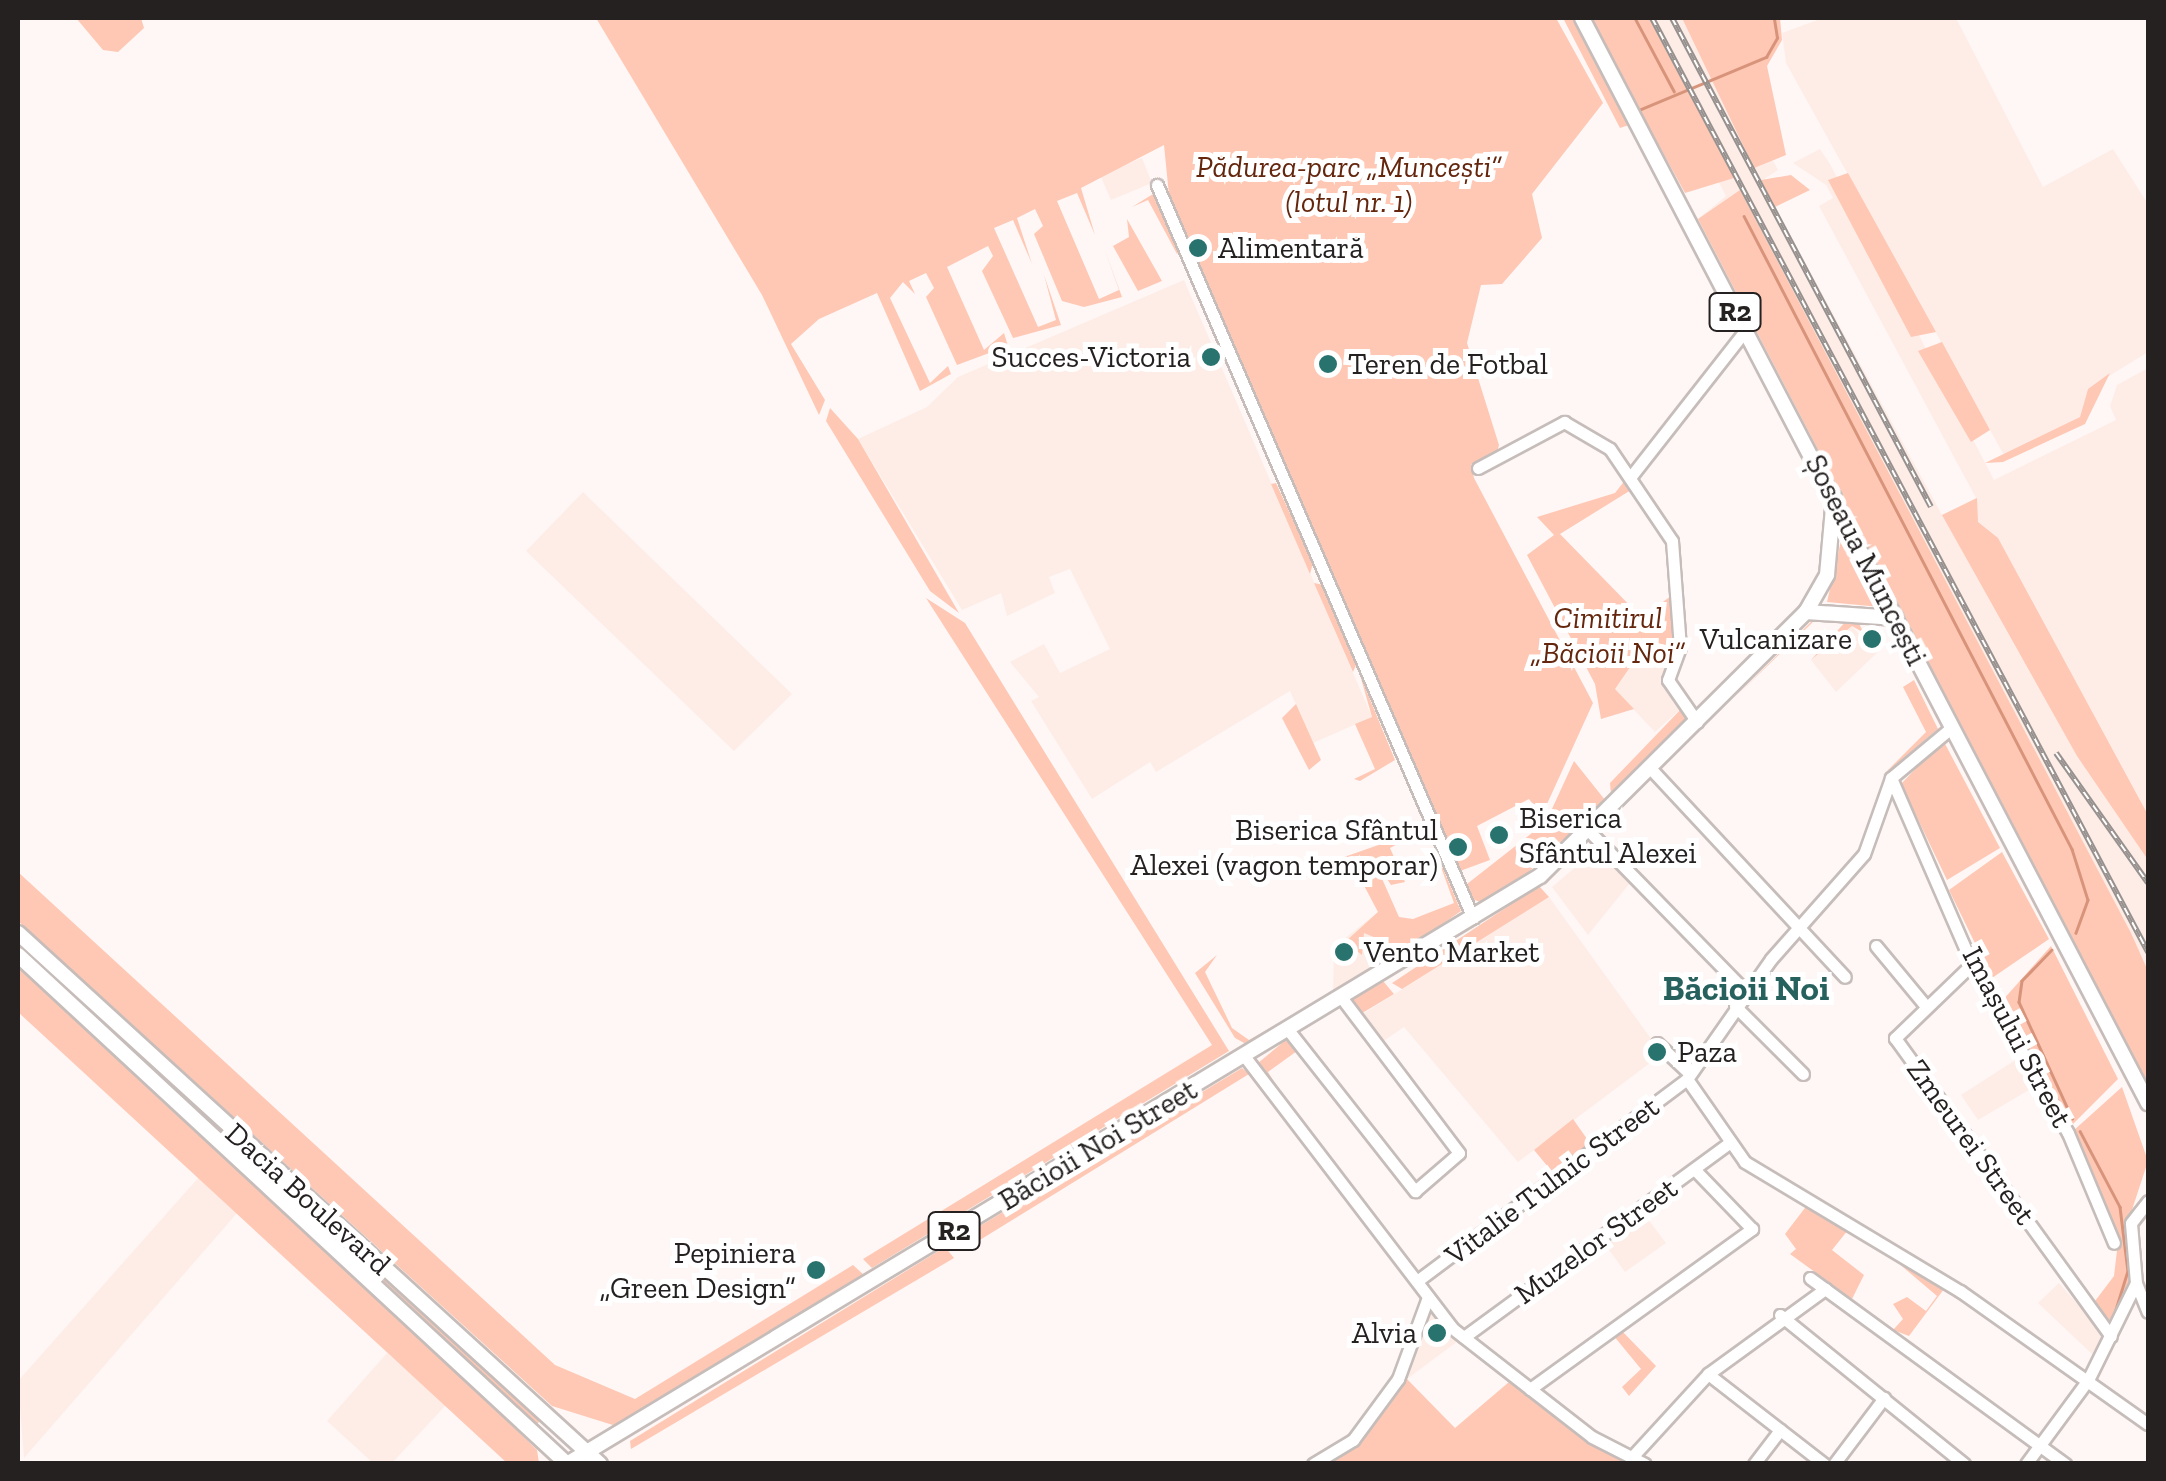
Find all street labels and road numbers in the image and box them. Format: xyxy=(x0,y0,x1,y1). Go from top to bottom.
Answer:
road number: R2 xyxy=(1708,289,1762,335)
street label: Șoseaua Muncești xyxy=(1797,449,1935,671)
street label: Imașului Street xyxy=(1954,941,2080,1133)
street label: Zmeurei Street xyxy=(1899,1053,2043,1231)
street label: Băcioii Noi Street xyxy=(992,1072,1204,1218)
street label: Vitalie Tulnic Street xyxy=(1438,1089,1666,1273)
street label: Dacia Boulevard xyxy=(218,1115,398,1283)
street label: Muzelor Street xyxy=(1508,1170,1684,1312)
road number: R2 xyxy=(926,1208,982,1254)

